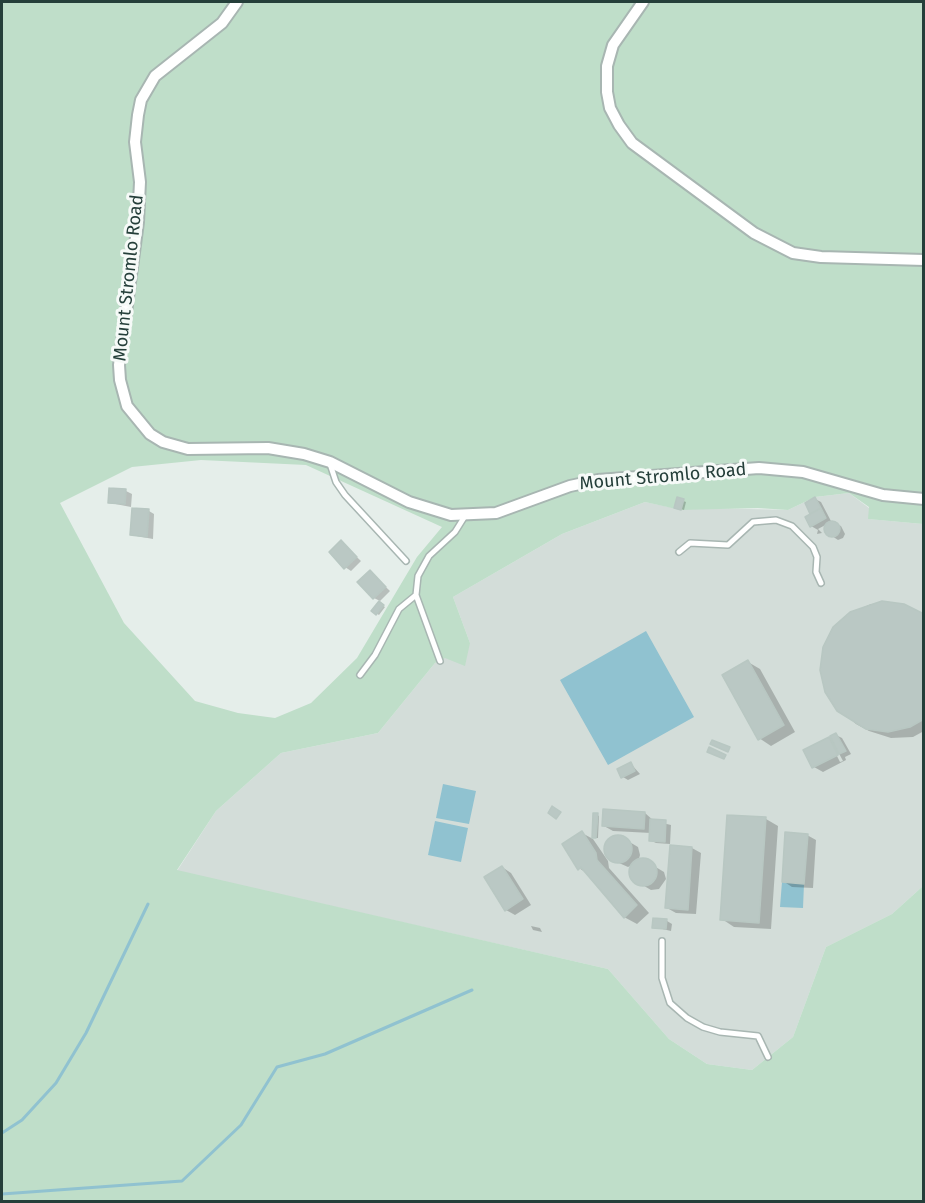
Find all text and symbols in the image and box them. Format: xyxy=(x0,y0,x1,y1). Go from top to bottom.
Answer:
street label: Mount Stromlo Road xyxy=(110,194,148,362)
street label: Mount Stromlo Road xyxy=(579,459,747,495)

